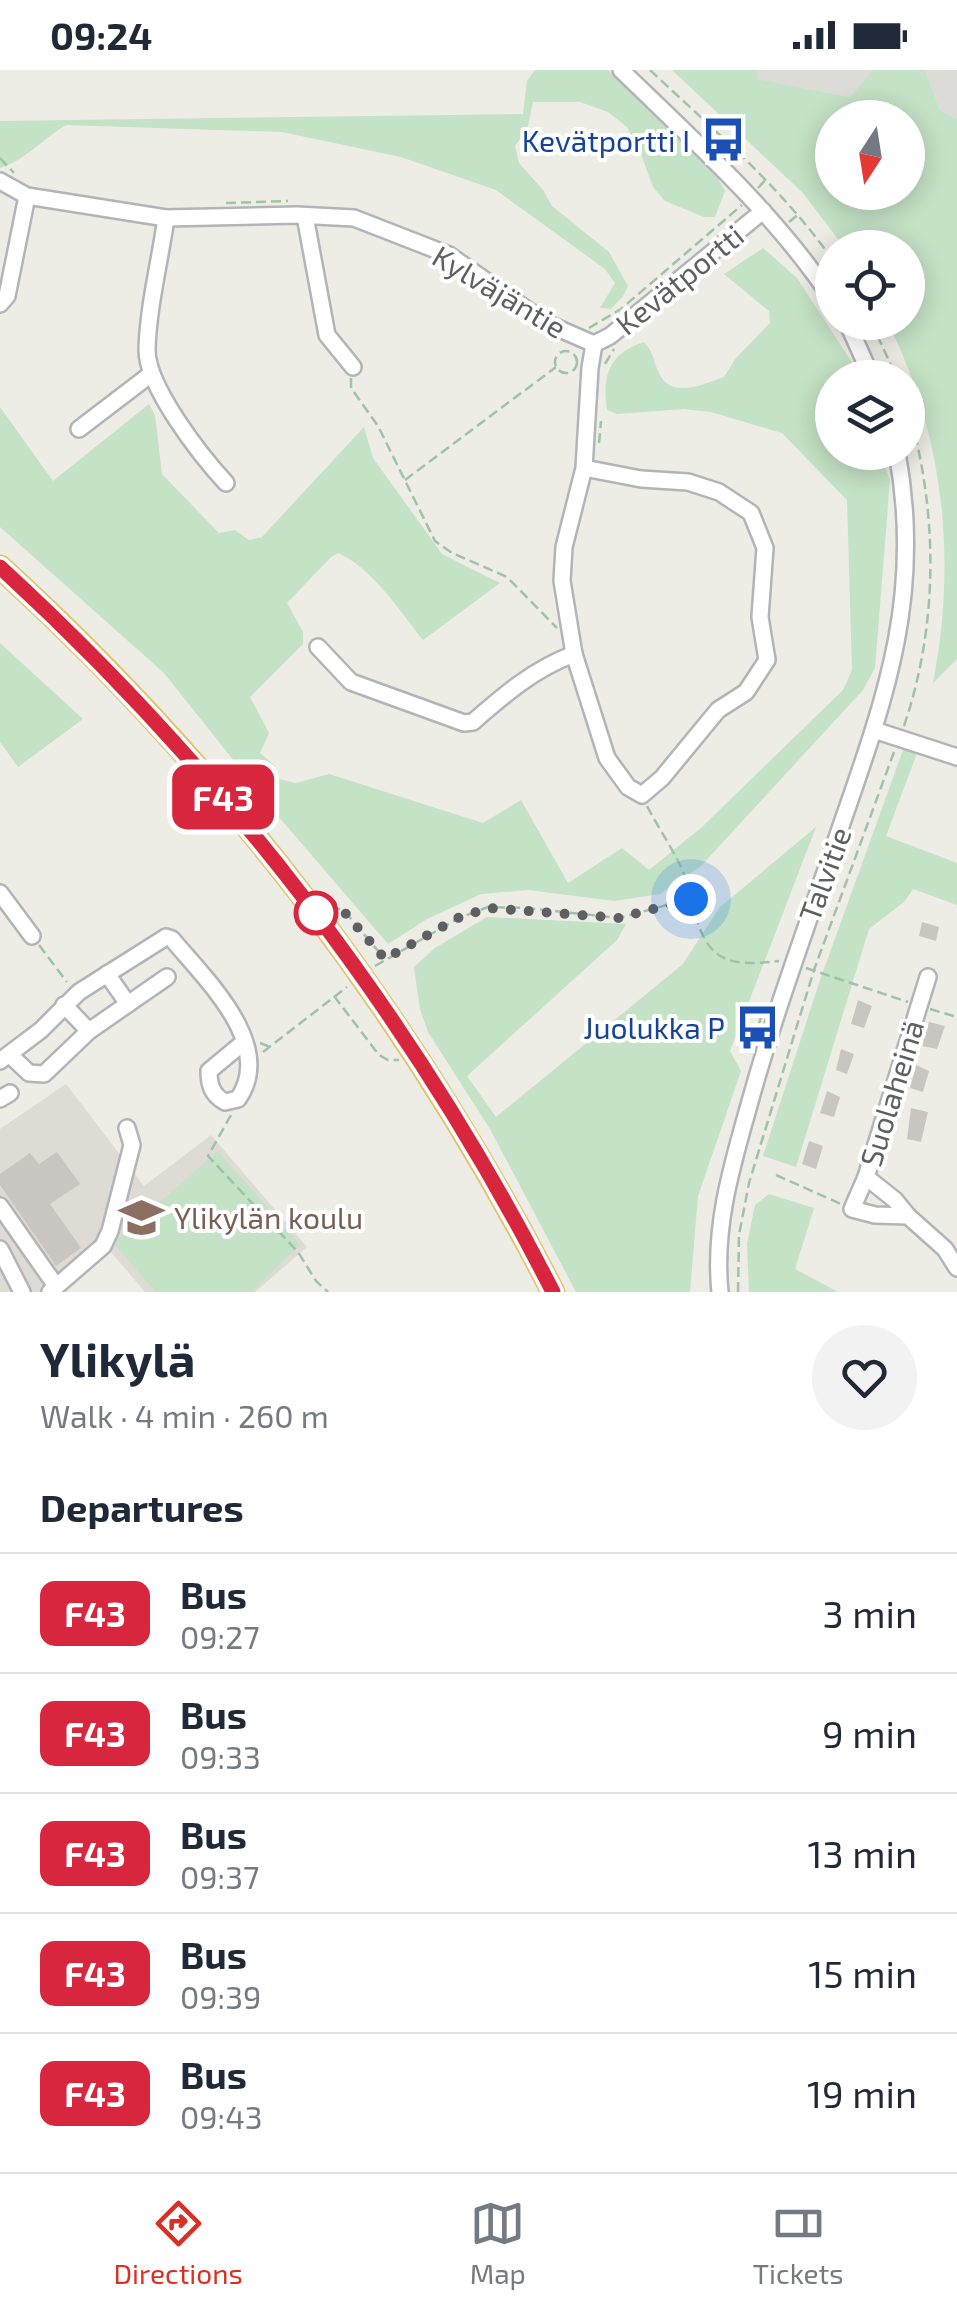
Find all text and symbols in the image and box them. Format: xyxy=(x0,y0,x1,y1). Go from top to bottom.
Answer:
text: 09:24 xyxy=(50,12,152,58)
north arrow xyxy=(815,100,925,210)
map controls xyxy=(815,100,925,470)
bus stop icon: Kevätportti I xyxy=(699,116,747,164)
place label: Kevätportti I xyxy=(522,122,690,158)
street label: Kevätportti xyxy=(608,217,750,341)
button: locate xyxy=(815,230,925,340)
street label: Kylväjäntie xyxy=(427,237,573,345)
button: layers xyxy=(815,360,925,470)
line badge: F43 xyxy=(166,764,280,830)
text: F43 xyxy=(192,776,254,818)
street label: Talvitie xyxy=(790,822,858,926)
your location xyxy=(666,874,716,924)
unlabelled marker xyxy=(295,892,337,934)
bus stop icon: Juolukka P xyxy=(734,1003,782,1051)
place label: Juolukka P xyxy=(583,1009,725,1045)
street label: Suolaheinä xyxy=(852,1015,930,1171)
school or university icon: Ylikylän koulu xyxy=(117,1193,165,1241)
place label: Ylikylän koulu xyxy=(174,1199,363,1235)
button: heart xyxy=(812,1325,917,1430)
text: Ylikylä xyxy=(40,1329,195,1387)
text: Walk · 4 min · 260 m xyxy=(40,1396,329,1434)
text: Departures xyxy=(40,1484,244,1530)
text: Bus xyxy=(180,1571,247,1617)
text: 3 min xyxy=(823,1590,917,1636)
text: F43 xyxy=(64,1592,126,1634)
text: 09:27 xyxy=(180,1617,260,1655)
text: Bus xyxy=(180,1691,247,1737)
text: 9 min xyxy=(822,1710,917,1756)
text: F43 xyxy=(64,1712,126,1754)
text: 09:33 xyxy=(180,1737,261,1775)
text: Bus xyxy=(180,1811,247,1857)
text: 13 min xyxy=(807,1830,917,1876)
text: F43 xyxy=(64,1832,126,1874)
text: 09:37 xyxy=(180,1857,259,1895)
text: Bus xyxy=(180,1931,247,1977)
text: 15 min xyxy=(808,1950,917,1996)
text: F43 xyxy=(64,1952,126,1994)
text: 09:39 xyxy=(180,1977,261,2015)
text: Bus xyxy=(180,2051,247,2097)
text: 19 min xyxy=(807,2070,917,2116)
text: F43 xyxy=(64,2072,126,2114)
text: 09:43 xyxy=(180,2097,263,2135)
tab: Directions xyxy=(114,2196,243,2290)
tab: Map xyxy=(470,2196,526,2290)
tab: Tickets xyxy=(753,2196,843,2290)

